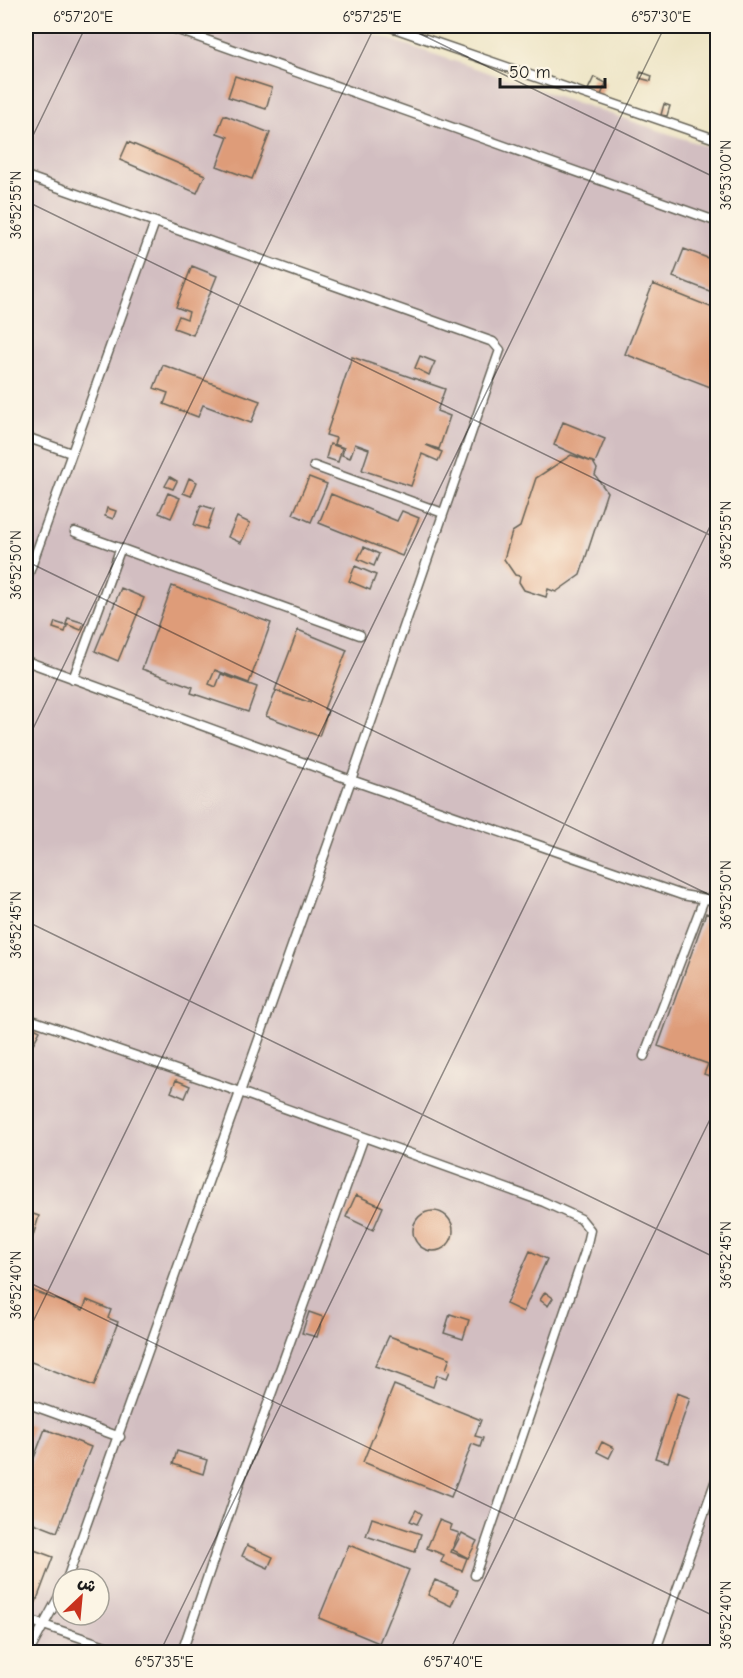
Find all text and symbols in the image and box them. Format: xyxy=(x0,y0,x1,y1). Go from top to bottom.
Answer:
text: 6°57'20"E xyxy=(53,8,113,26)
text: 6°57'25"E xyxy=(342,8,402,26)
text: 6°57'30"E xyxy=(631,8,691,26)
scale bar xyxy=(500,51,605,89)
text: 50 m xyxy=(509,62,551,83)
text: 36°53'00"N xyxy=(717,140,735,210)
text: 36°52'55"N xyxy=(7,171,25,239)
text: 36°52'55"N xyxy=(717,501,735,569)
text: 36°52'50"N xyxy=(7,530,25,600)
text: 36°52'50"N xyxy=(717,860,735,930)
text: 36°52'45"N xyxy=(7,891,25,959)
text: 36°52'45"N xyxy=(717,1221,735,1289)
text: 36°52'40"N xyxy=(7,1251,25,1319)
north arrow xyxy=(51,1567,111,1627)
text: ش xyxy=(75,1572,99,1596)
text: 36°52'40"N xyxy=(717,1581,735,1649)
text: 6°57'35"E xyxy=(135,1653,193,1671)
text: 6°57'40"E xyxy=(423,1653,483,1671)

